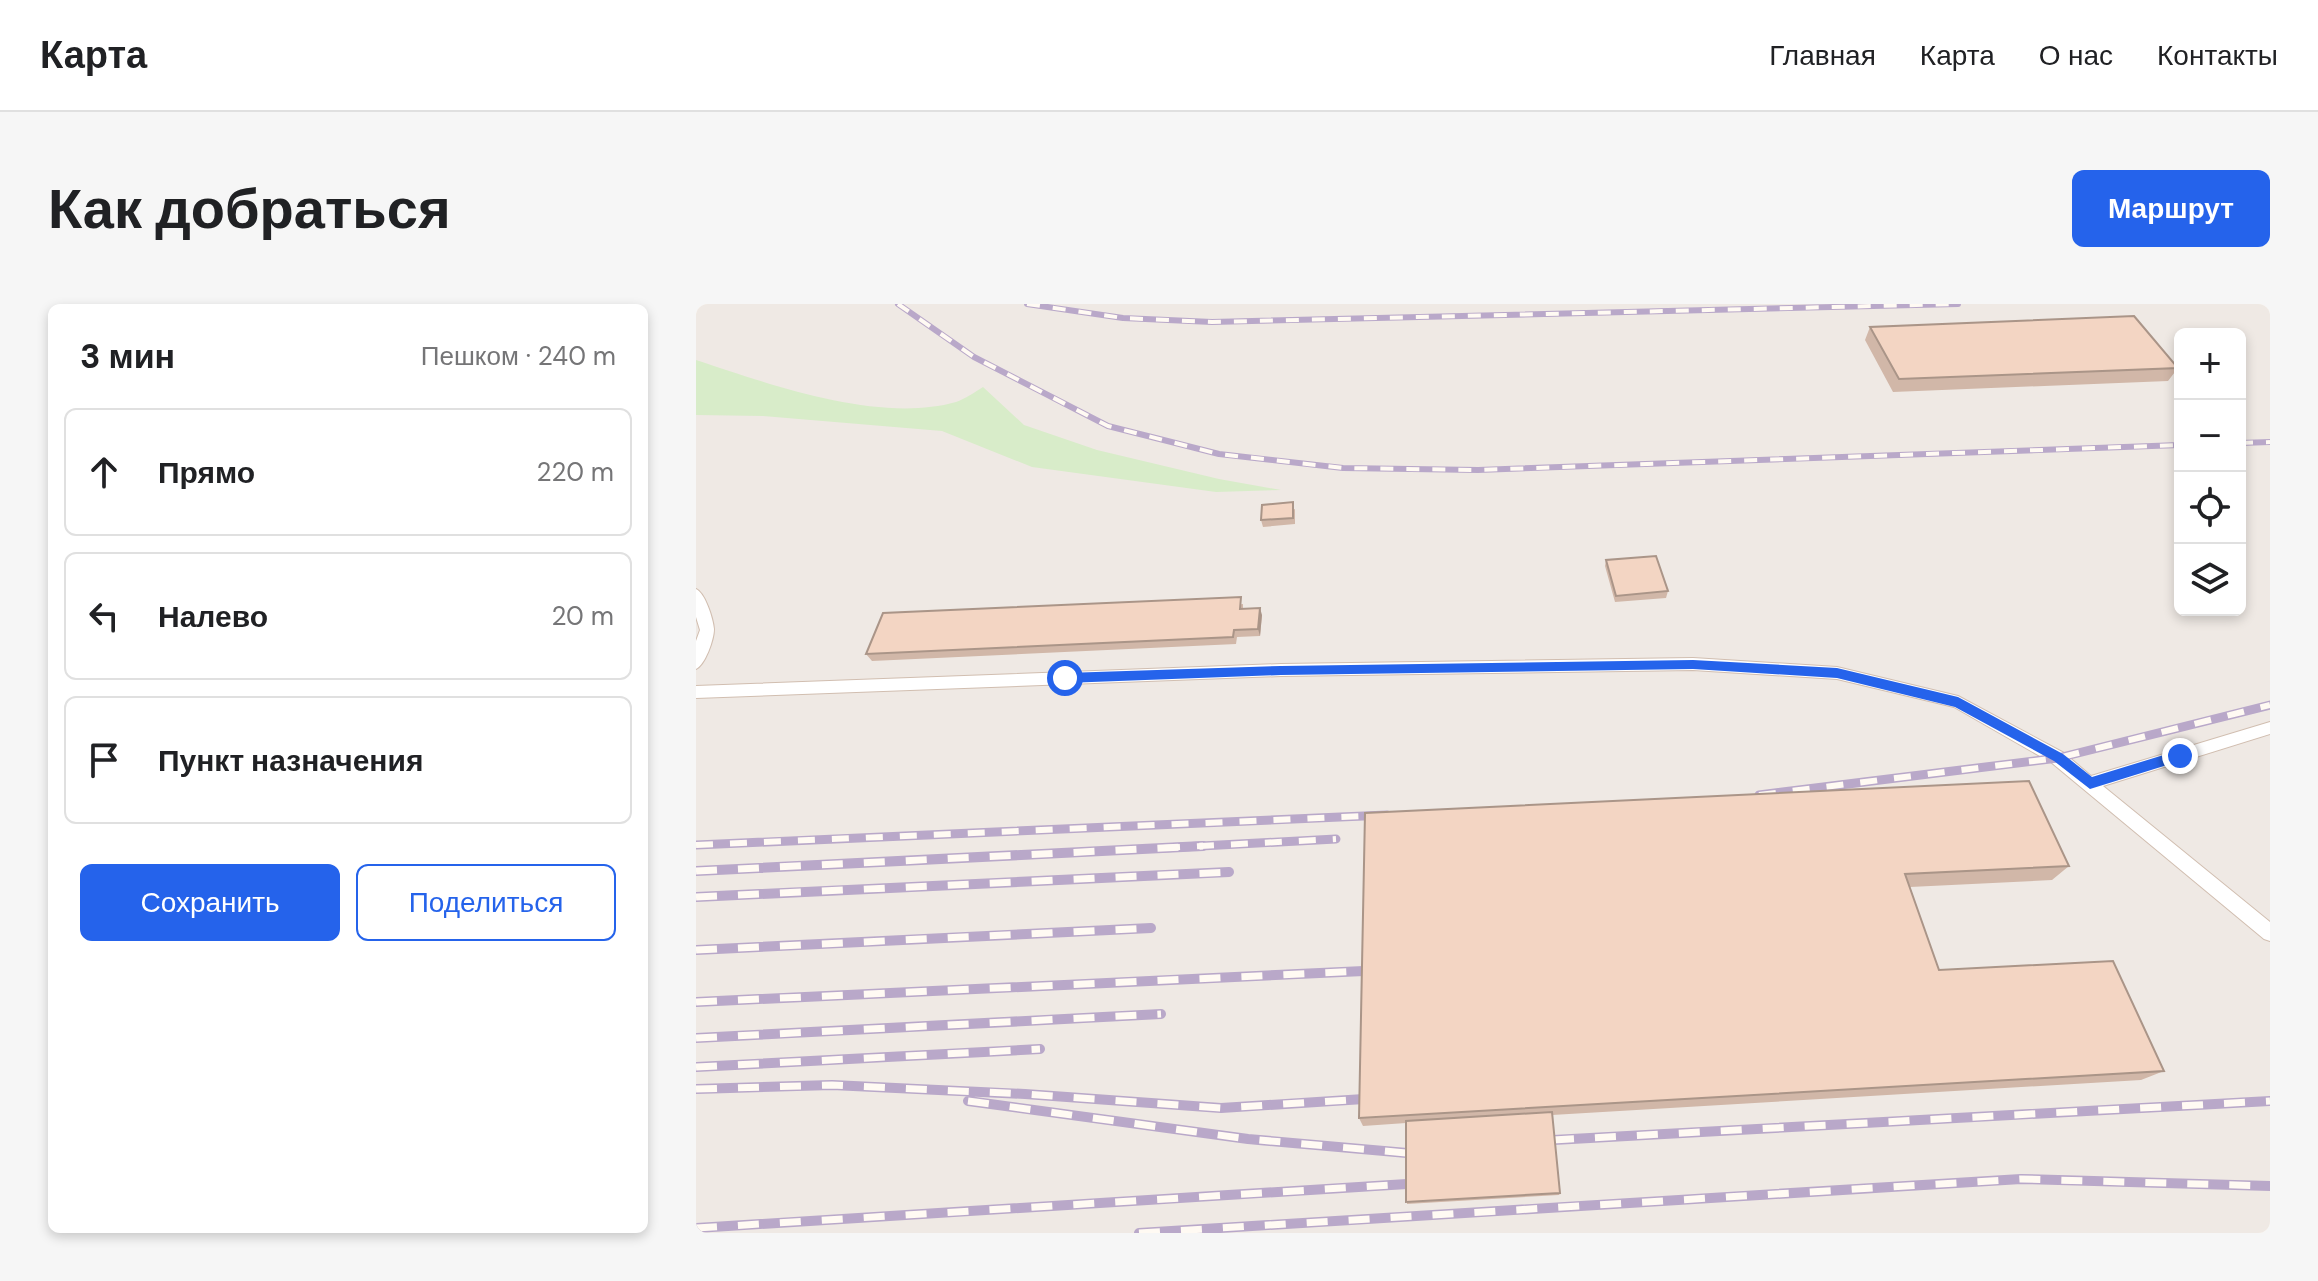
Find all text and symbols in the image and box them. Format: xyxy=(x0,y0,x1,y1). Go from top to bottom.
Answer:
text: Карта xyxy=(40,30,147,80)
text: Главная xyxy=(1769,37,1876,74)
text: Карта xyxy=(1920,37,1995,74)
text: О нас xyxy=(2039,37,2113,74)
text: Контакты xyxy=(2157,37,2278,74)
button: Маршрут xyxy=(2072,170,2270,247)
text: Как добраться xyxy=(48,172,451,245)
map controls xyxy=(2174,328,2246,616)
button: + xyxy=(2174,328,2246,400)
text: 3 мин xyxy=(80,334,175,379)
text: Пешком · 240 m xyxy=(421,339,616,373)
button: − xyxy=(2174,400,2246,472)
icon: ahead xyxy=(82,450,126,494)
text: Прямо xyxy=(158,453,255,492)
text: 220 m xyxy=(536,455,614,489)
button: locate xyxy=(2174,472,2246,544)
button: layers xyxy=(2174,544,2246,616)
icon: left xyxy=(82,594,126,638)
text: Налево xyxy=(158,597,268,636)
text: 20 m xyxy=(551,599,614,633)
route start xyxy=(1047,660,1083,696)
icon: arrive xyxy=(82,738,126,782)
route end xyxy=(2162,738,2198,774)
text: Пункт назначения xyxy=(158,741,423,780)
button: Сохранить xyxy=(80,864,340,941)
button: Поделиться xyxy=(356,864,616,941)

